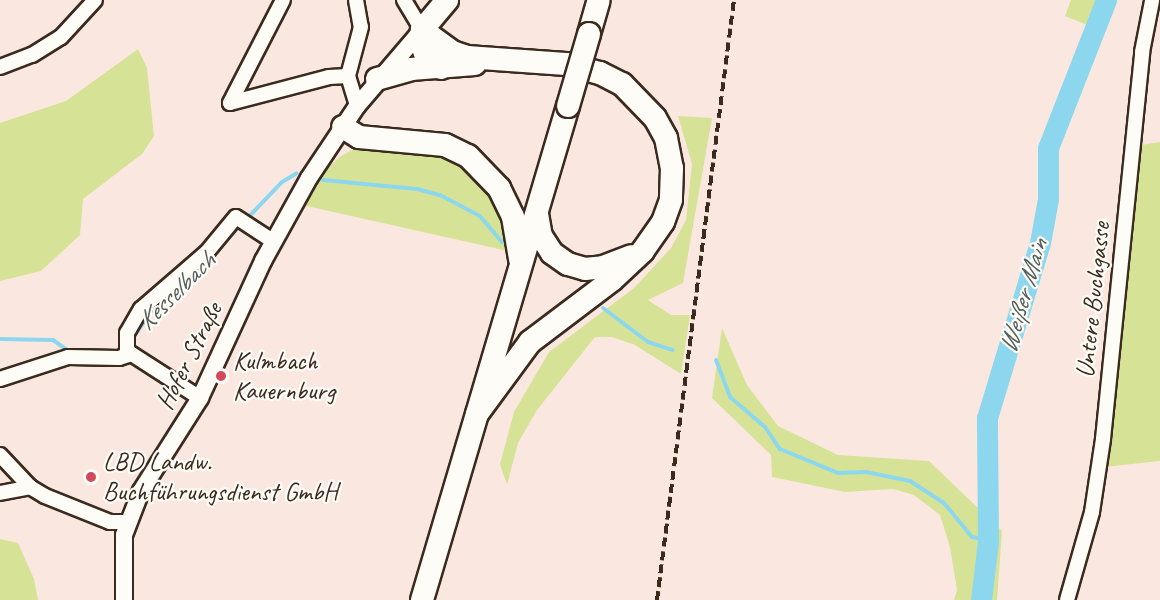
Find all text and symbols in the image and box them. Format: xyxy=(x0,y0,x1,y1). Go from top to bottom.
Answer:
street label: Untere Buchgasse xyxy=(1069,221,1117,379)
water label: Weißer Main xyxy=(991,235,1055,357)
water label: Kesselbach xyxy=(130,245,222,337)
street label: Hofer Straße xyxy=(149,297,229,415)
place label: Kulmbach Kauernburg xyxy=(233,345,335,406)
marker: Kulmbach Kauernburg xyxy=(214,369,228,383)
place label: LBD Landw. Buchführungsdienst GmbH xyxy=(103,446,338,508)
marker: LBD Landw. Buchführungsdienst GmbH xyxy=(84,470,98,484)

